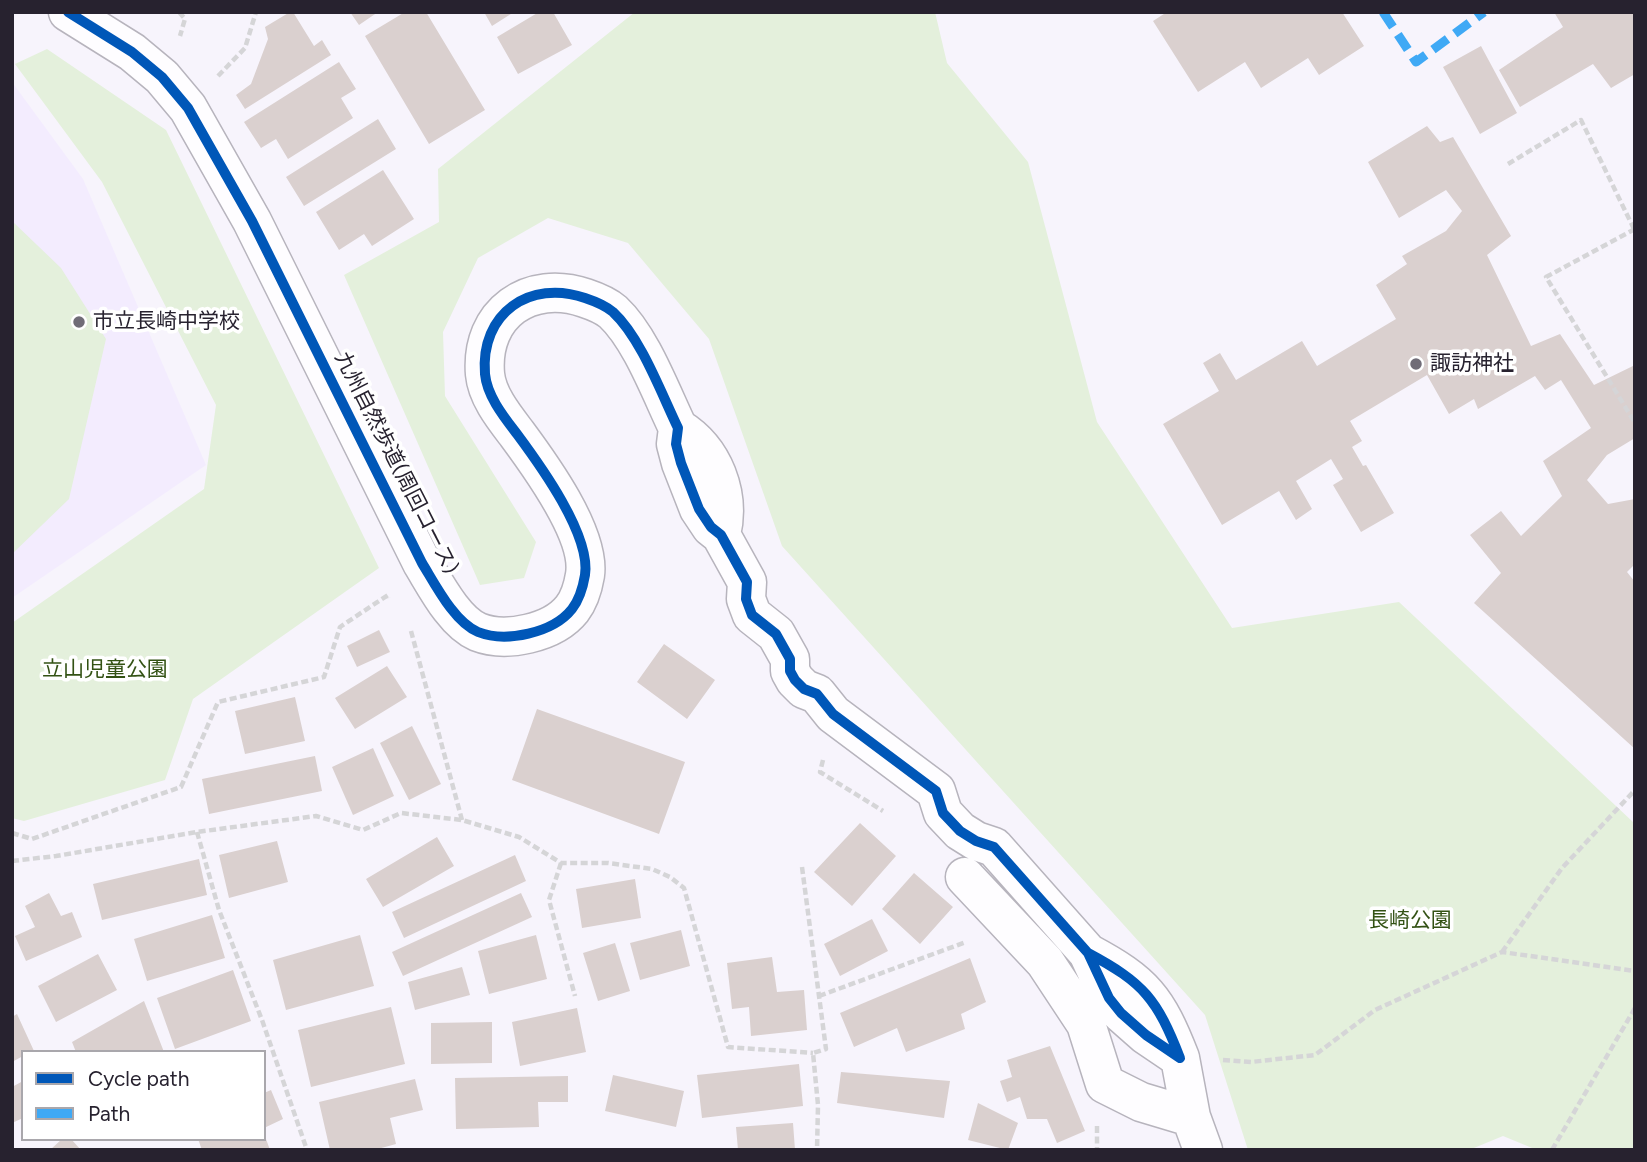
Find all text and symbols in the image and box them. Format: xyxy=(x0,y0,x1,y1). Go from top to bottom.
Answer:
place label: 市立長崎中学校 xyxy=(93,309,240,335)
marker: 市立長崎中学校 xyxy=(71,314,87,330)
street label: 九州自然歩道(周回コース) xyxy=(329,348,463,578)
place label: 諏訪神社 xyxy=(1430,351,1514,377)
marker: 諏訪神社 xyxy=(1408,356,1424,372)
park label: 立山児童公園 xyxy=(42,657,168,683)
park label: 長崎公園 xyxy=(1368,908,1452,934)
legend xyxy=(21,1050,266,1141)
text: Cycle path xyxy=(88,1066,189,1091)
text: Path xyxy=(88,1101,130,1126)

